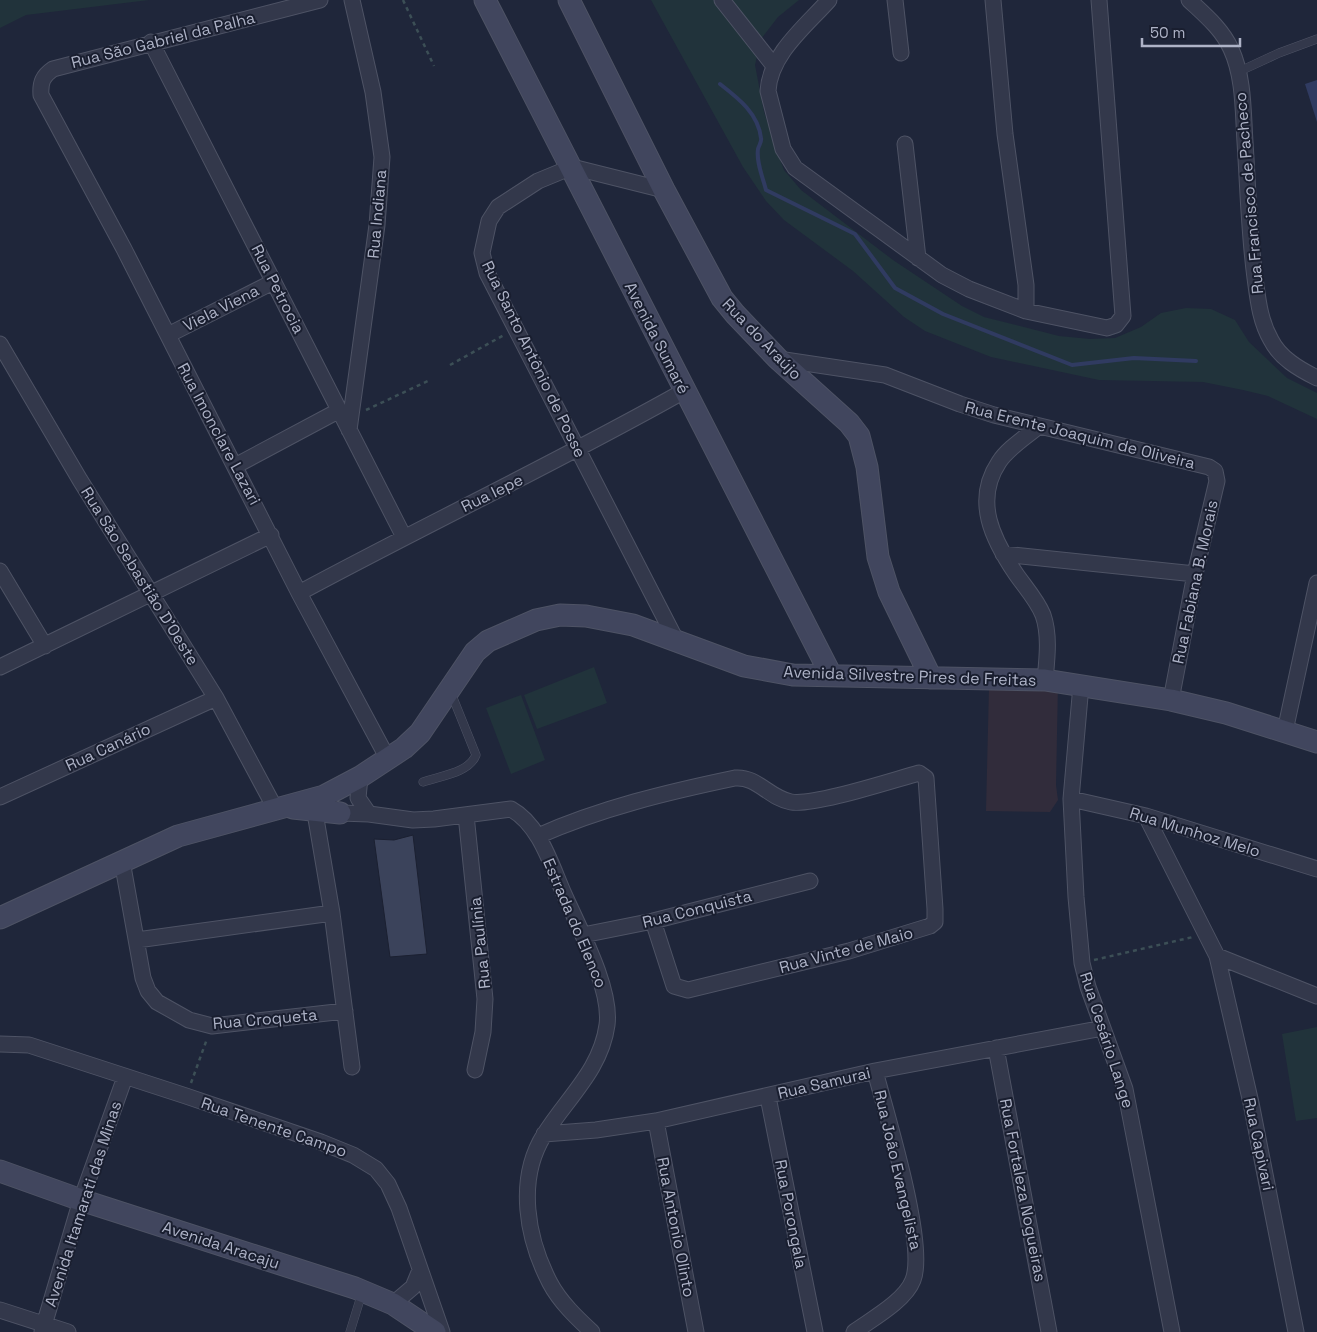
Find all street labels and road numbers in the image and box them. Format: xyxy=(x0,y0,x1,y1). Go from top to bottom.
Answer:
street label: Rua São Gabriel da Palha xyxy=(69,7,257,73)
street label: Rua Francisco de Pacheco xyxy=(1230,91,1268,295)
street label: Rua Indiana xyxy=(363,169,391,259)
street label: Rua Petrocia xyxy=(247,241,309,337)
street label: Rua Santo Antônio de Posse xyxy=(477,257,591,461)
street label: Avenida Sumaré xyxy=(620,279,694,397)
street label: Viela Viena xyxy=(179,280,263,336)
street label: Rua do Araújo xyxy=(718,294,806,384)
street label: Rua Imonclare Lazari xyxy=(173,359,265,509)
street label: Rua Erente Joaquim de Oliveira xyxy=(963,396,1197,474)
street label: Rua Iepe xyxy=(458,469,526,517)
street label: Rua São Sebastião D'Oeste xyxy=(76,483,204,669)
street label: Rua Fabiana B. Morais xyxy=(1167,498,1223,666)
street label: Avenida Silvestre Pires de Freitas xyxy=(783,661,1037,691)
street label: Rua Canário xyxy=(62,718,154,776)
street label: Rua Munhoz Melo xyxy=(1127,802,1263,862)
street label: Estrada do Elenco xyxy=(538,855,612,991)
street label: Rua Conquista xyxy=(640,885,754,933)
street label: Rua Paulínia xyxy=(465,896,495,990)
street label: Rua Vinte de Maio xyxy=(777,922,915,978)
street label: Rua Cesário Lange xyxy=(1075,969,1139,1111)
street label: Rua Croqueta xyxy=(212,1004,318,1034)
street label: Rua Samurai xyxy=(776,1062,872,1104)
street label: Rua João Evangelista xyxy=(869,1088,927,1252)
street label: Rua Tenente Campo xyxy=(198,1092,350,1162)
street label: Rua Capivari xyxy=(1239,1096,1279,1192)
street label: Rua Fortaleza Nogueiras xyxy=(995,1097,1051,1283)
street label: Avenida Itamarati das Minas xyxy=(40,1098,126,1310)
street label: Rua Antonio Olinto xyxy=(652,1155,700,1299)
street label: Rua Porongala xyxy=(770,1158,812,1270)
street label: Avenida Aracaju xyxy=(160,1216,282,1274)

